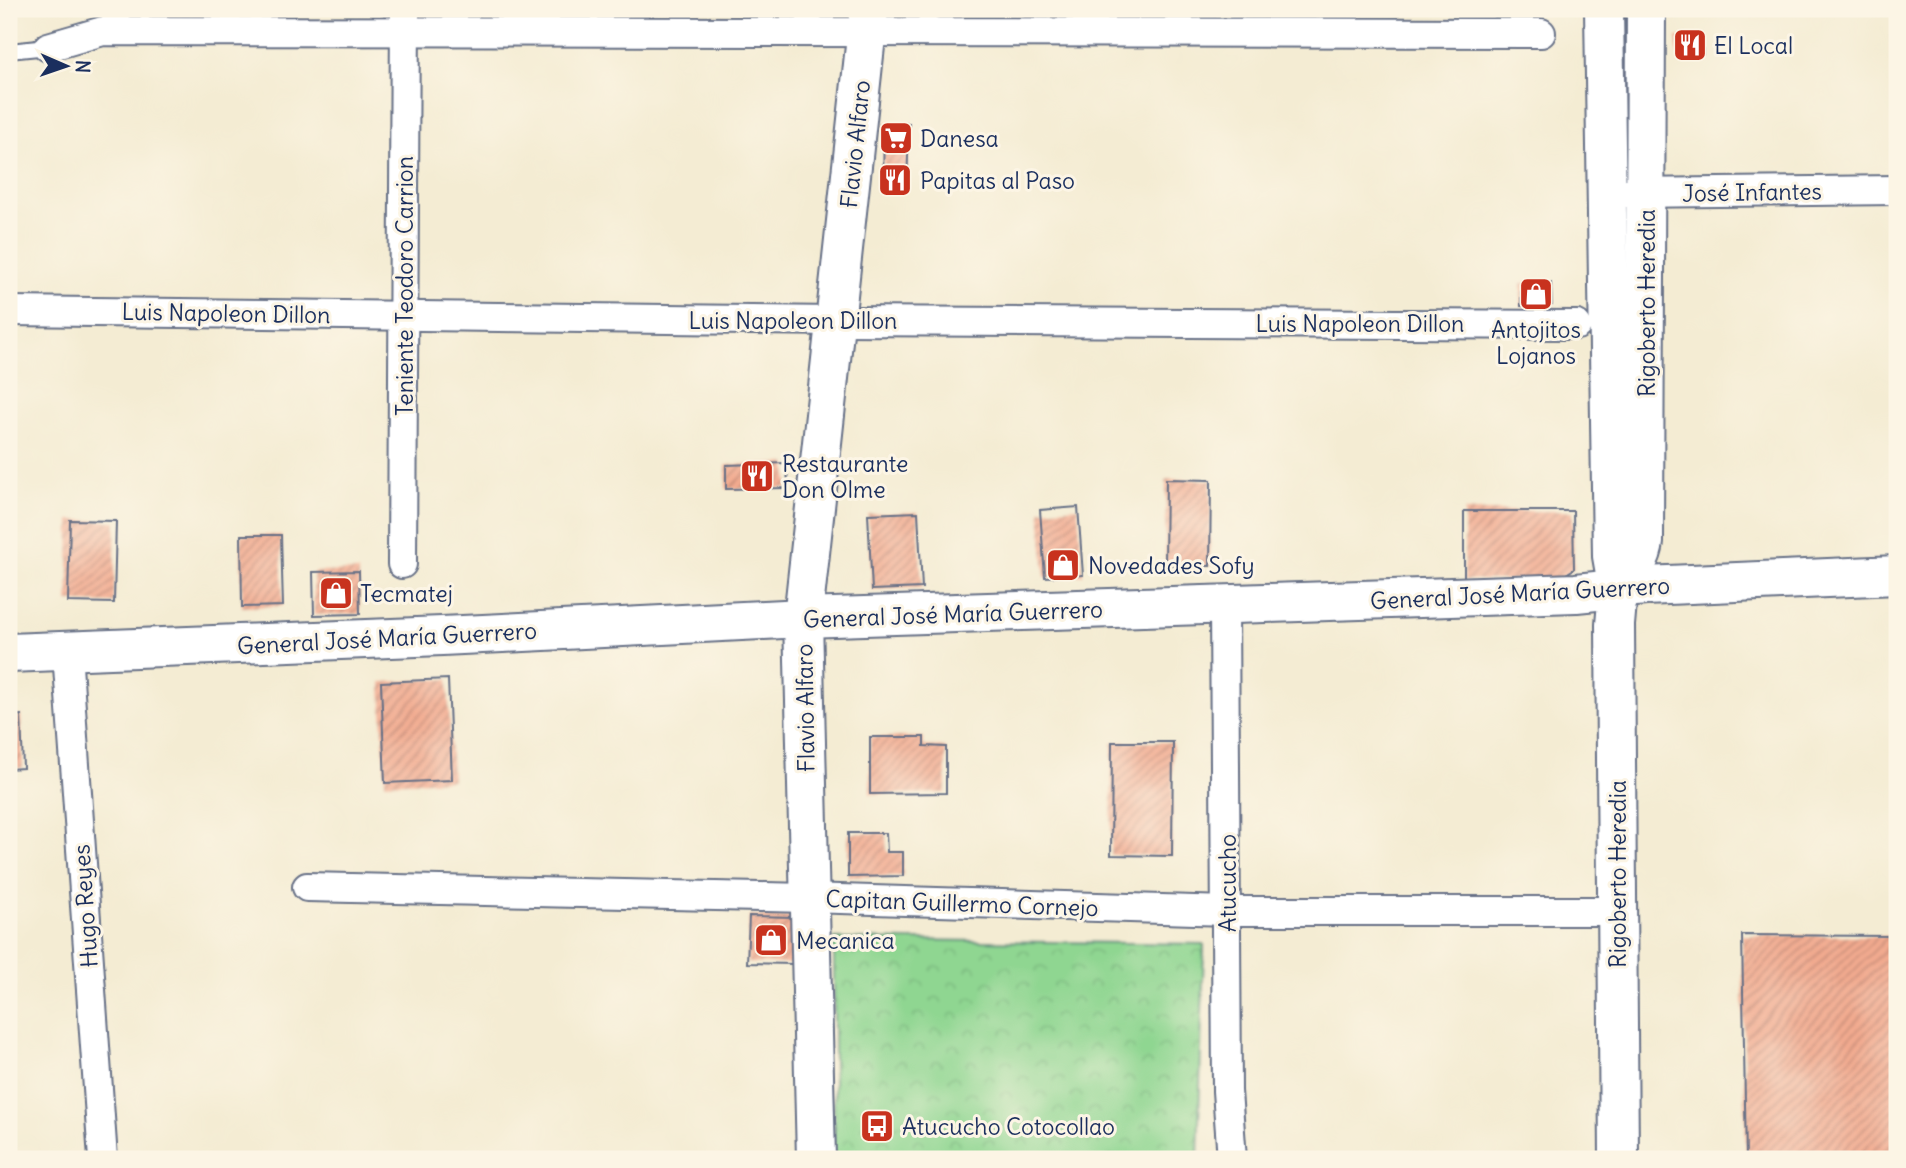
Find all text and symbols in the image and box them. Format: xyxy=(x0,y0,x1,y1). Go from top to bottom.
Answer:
restaurant icon: El Local xyxy=(1671,26,1709,64)
place label: El Local xyxy=(1714,31,1793,60)
north arrow xyxy=(32,32,102,102)
text: N xyxy=(71,60,95,74)
street label: Flavio Alfaro xyxy=(834,79,876,209)
supermarket icon: Danesa xyxy=(877,119,915,157)
place label: Danesa xyxy=(920,124,999,153)
street label: Teniente Teodoro Carrion xyxy=(390,156,419,416)
restaurant icon: Papitas al Paso xyxy=(876,161,914,199)
place label: Papitas al Paso xyxy=(920,166,1075,195)
street label: José Infantes xyxy=(1682,176,1822,208)
street label: Rigoberto Heredia xyxy=(1632,209,1661,397)
shop icon: Antojitos Lojanos xyxy=(1517,275,1555,313)
street label: Luis Napoleon Dillon xyxy=(121,297,331,329)
street label: Luis Napoleon Dillon xyxy=(689,306,897,335)
street label: Luis Napoleon Dillon xyxy=(1256,309,1464,338)
place label: Antojitos Lojanos xyxy=(1491,315,1581,370)
place label: Restaurante Don Olme xyxy=(782,449,908,504)
restaurant icon: Restaurante Don Olme xyxy=(738,457,776,495)
shop icon: Novedades Sofy xyxy=(1044,546,1082,584)
place label: Novedades Sofy xyxy=(1088,551,1255,580)
street label: General José María Guerrero xyxy=(1369,571,1671,615)
shop icon: Tecmatej xyxy=(317,574,355,612)
place label: Tecmatej xyxy=(360,579,453,608)
street label: General José María Guerrero xyxy=(802,594,1104,634)
street label: General José María Guerrero xyxy=(236,616,538,660)
street label: Flavio Alfaro xyxy=(789,644,821,772)
street label: Rigoberto Heredia xyxy=(1603,780,1632,968)
street label: Atucucho xyxy=(1213,834,1242,932)
street label: Hugo Reyes xyxy=(66,843,104,969)
street label: Capitan Guillermo Cornejo xyxy=(825,884,1099,922)
shop icon: Mecanica xyxy=(752,921,790,959)
place label: Mecanica xyxy=(796,926,895,955)
bus stop icon: Atucucho Cotocollao xyxy=(858,1107,896,1145)
place label: Atucucho Cotocollao xyxy=(902,1112,1115,1141)

